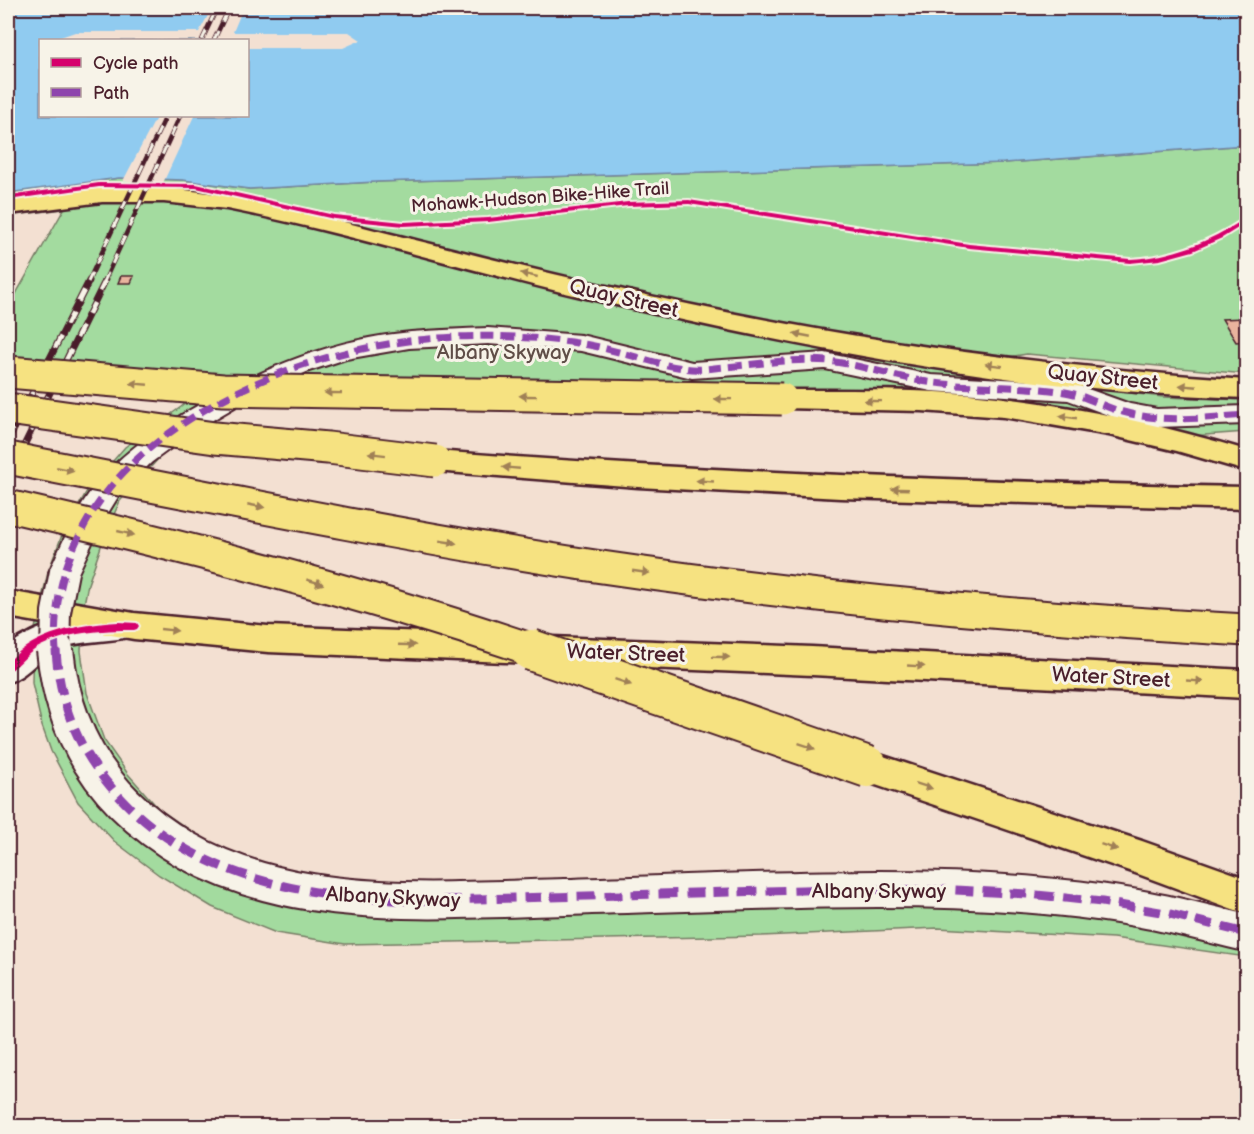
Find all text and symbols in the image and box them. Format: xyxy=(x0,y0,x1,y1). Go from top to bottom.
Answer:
legend xyxy=(39,39,249,117)
text: Cycle path xyxy=(93,53,179,74)
text: Path xyxy=(93,83,129,104)
street label: Mohawk-Hudson Bike-Hike Trail xyxy=(410,178,670,217)
one-way arrow xyxy=(520,270,538,280)
street label: Quay Street xyxy=(567,274,681,323)
one-way arrow xyxy=(792,330,811,339)
park label: Albany Skyway xyxy=(437,340,572,365)
street label: Quay Street xyxy=(1046,359,1160,396)
one-way arrow xyxy=(985,360,1004,370)
one-way arrow xyxy=(129,379,148,389)
one-way arrow xyxy=(1179,381,1198,391)
one-way arrow xyxy=(324,388,343,398)
one-way arrow xyxy=(519,392,538,401)
one-way arrow xyxy=(714,394,733,404)
one-way arrow xyxy=(864,396,883,406)
one-way arrow xyxy=(1058,412,1077,421)
one-way arrow xyxy=(368,449,387,459)
one-way arrow xyxy=(501,463,520,473)
one-way arrow xyxy=(56,465,75,474)
one-way arrow xyxy=(696,476,715,485)
one-way arrow xyxy=(891,485,910,494)
one-way arrow xyxy=(247,502,266,511)
one-way arrow xyxy=(117,529,136,538)
one-way arrow xyxy=(439,537,458,546)
one-way arrow xyxy=(631,567,650,577)
one-way arrow xyxy=(306,578,324,587)
one-way arrow xyxy=(159,625,178,635)
street label: Water Street xyxy=(566,639,686,668)
one-way arrow xyxy=(398,640,417,649)
one-way arrow xyxy=(712,652,731,661)
one-way arrow xyxy=(907,662,926,671)
street label: Water Street xyxy=(1051,662,1171,693)
one-way arrow xyxy=(1185,677,1204,686)
one-way arrow xyxy=(614,678,632,688)
one-way arrow xyxy=(799,742,817,752)
one-way arrow xyxy=(915,782,933,791)
one-way arrow xyxy=(1100,843,1118,853)
street label: Albany Skyway xyxy=(812,879,947,904)
street label: Albany Skyway xyxy=(325,881,461,914)

